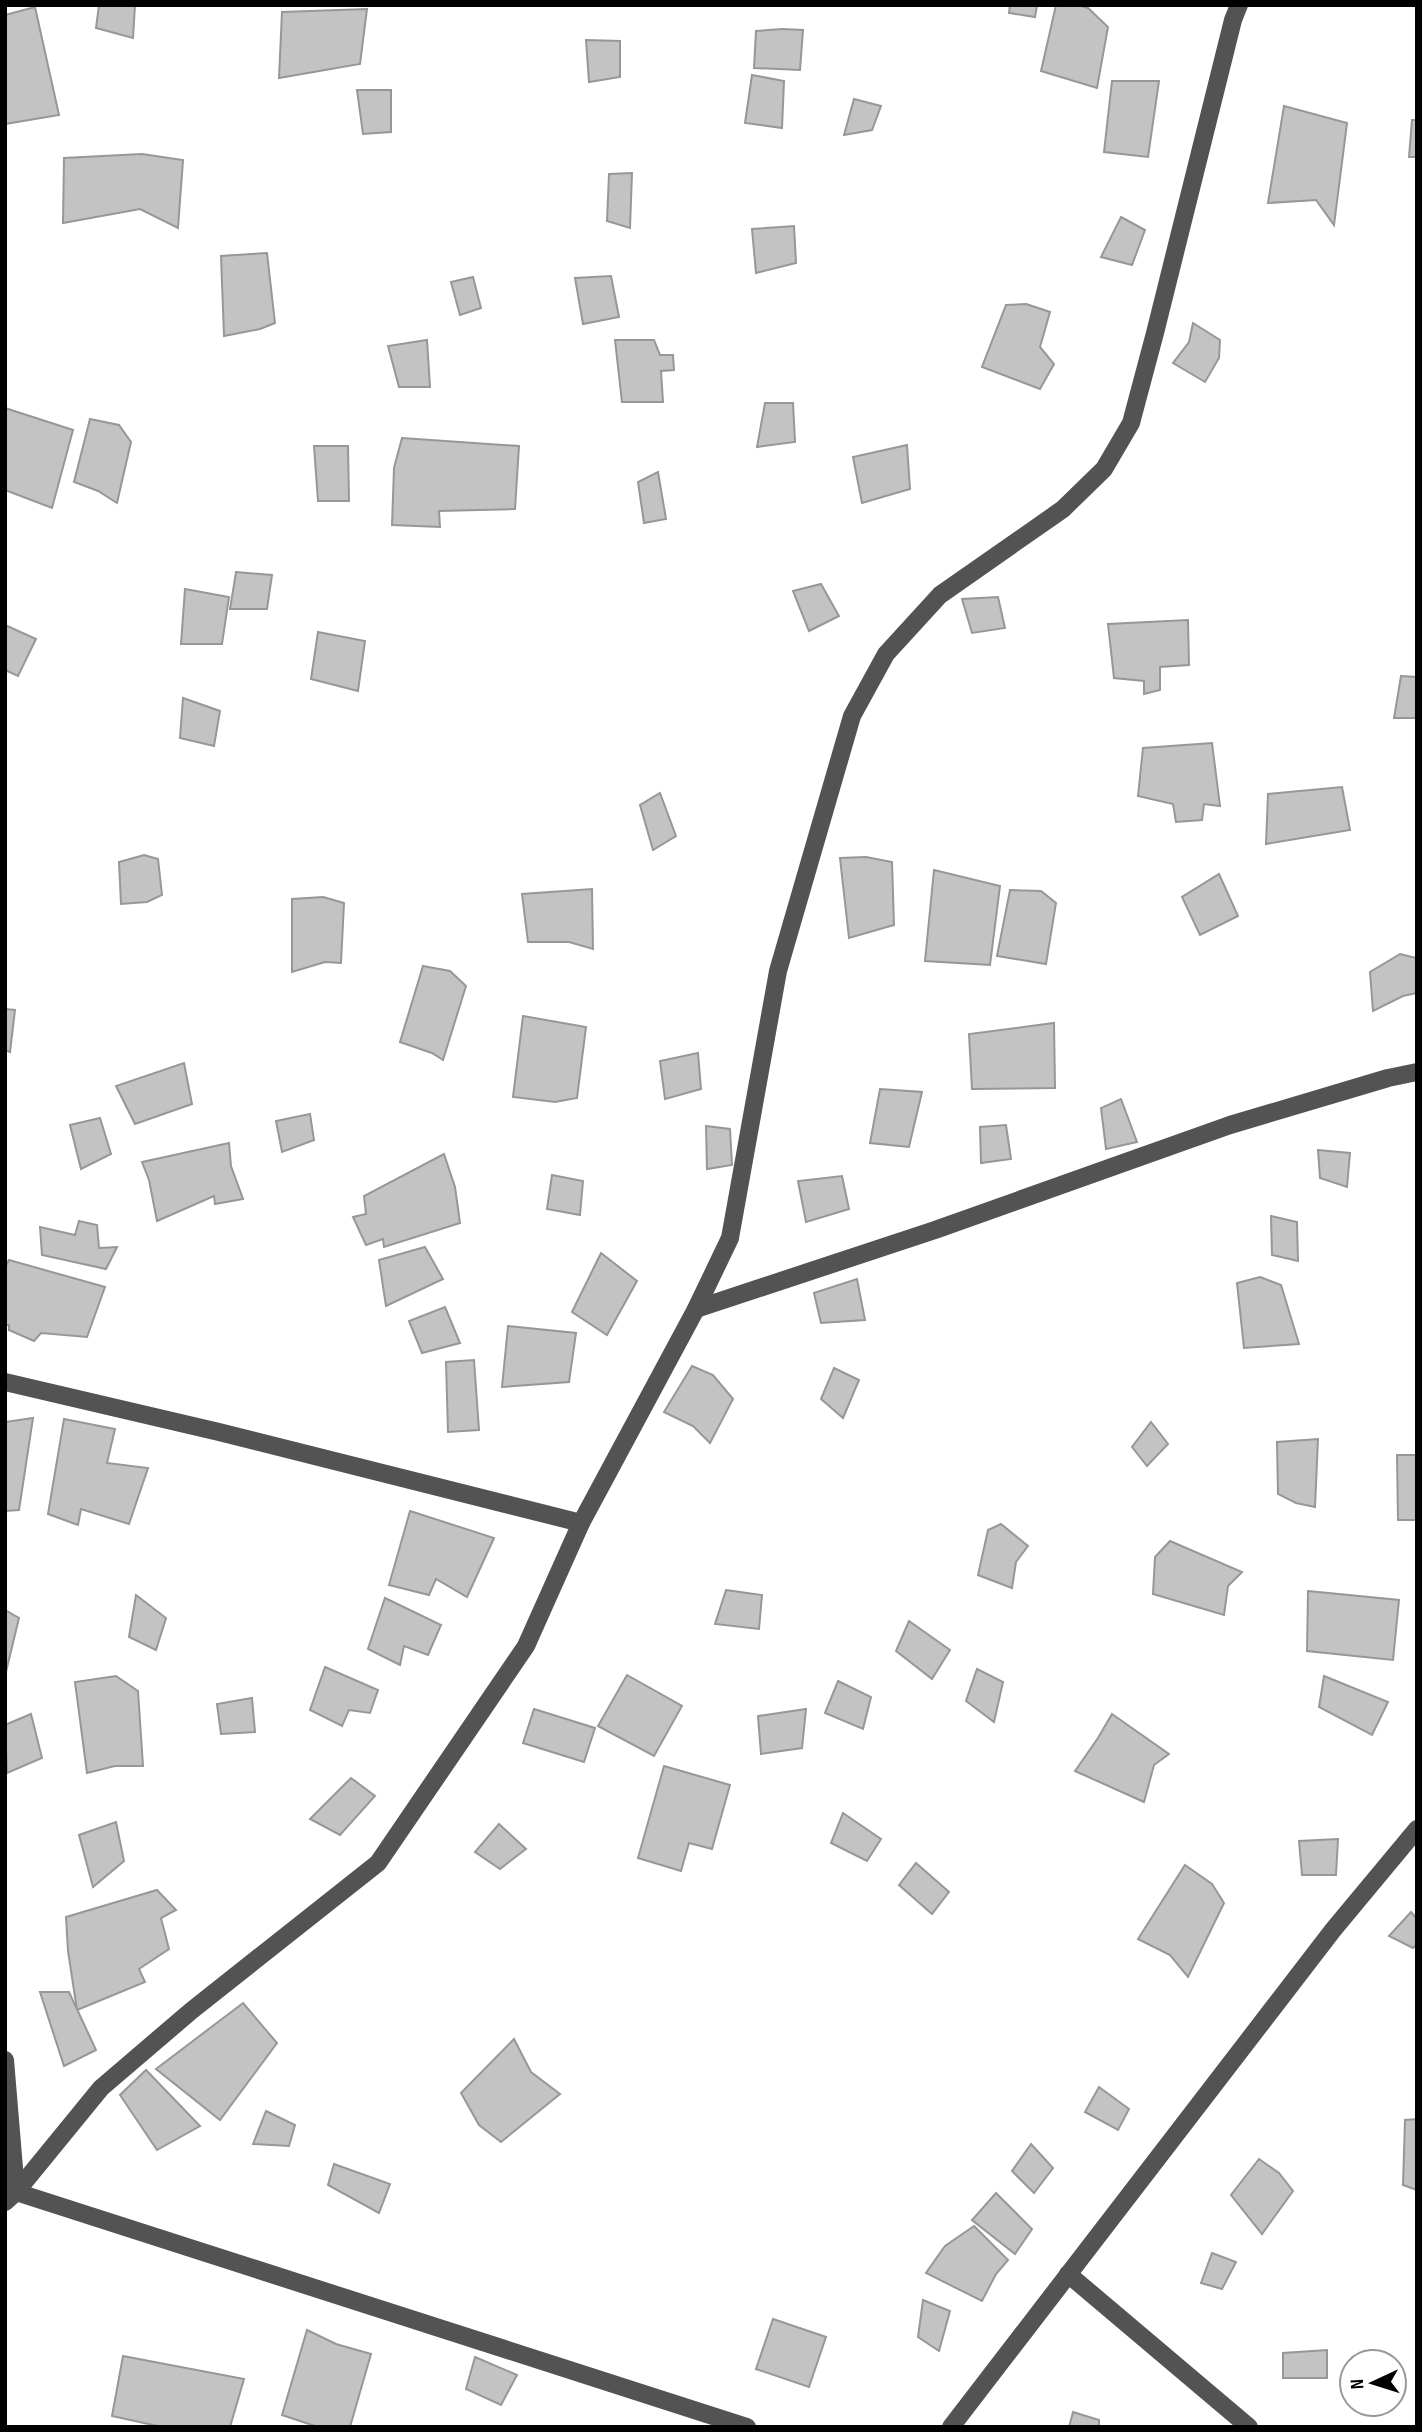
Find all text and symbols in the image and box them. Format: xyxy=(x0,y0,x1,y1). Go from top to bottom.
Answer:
north arrow xyxy=(1338,2348,1408,2418)
text: N xyxy=(1346,2378,1369,2390)

